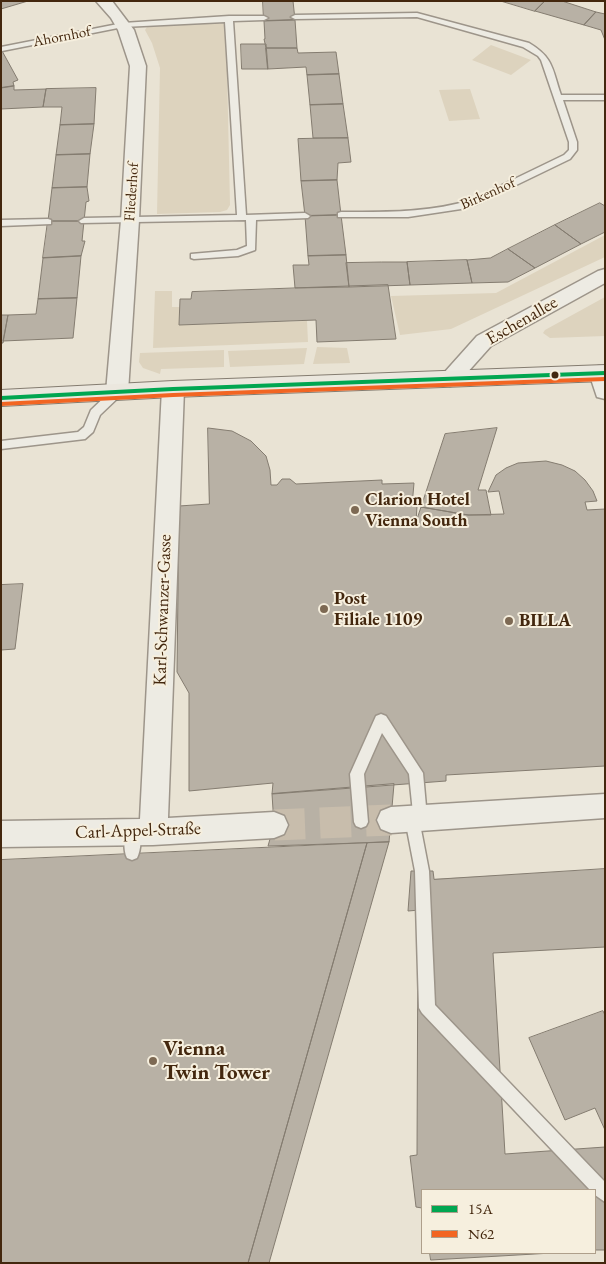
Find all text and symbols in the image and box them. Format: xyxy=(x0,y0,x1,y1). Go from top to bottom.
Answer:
street label: Ahornhof xyxy=(32,23,92,51)
street label: Fliederhof xyxy=(121,162,143,222)
street label: Birkenhof xyxy=(458,174,518,214)
street label: Eschenallee xyxy=(482,292,562,350)
unlabelled marker xyxy=(550,370,560,380)
place label: Clarion Hotel Vienna South xyxy=(365,489,470,532)
marker: Clarion Hotel Vienna South xyxy=(349,504,361,516)
street label: Karl-Schwanzer-Gasse xyxy=(150,534,176,686)
place label: Post Filiale 1109 xyxy=(334,588,422,630)
marker: Post Filiale 1109 xyxy=(318,603,330,615)
place label: BILLA xyxy=(519,610,571,632)
marker: BILLA xyxy=(503,615,515,627)
street label: Carl-Appel-Straße xyxy=(75,818,201,844)
place label: Vienna Twin Tower xyxy=(163,1036,270,1086)
marker: Vienna Twin Tower xyxy=(147,1055,159,1067)
legend xyxy=(421,1189,596,1254)
text: 15A xyxy=(468,1199,493,1218)
text: N62 xyxy=(468,1224,494,1243)

